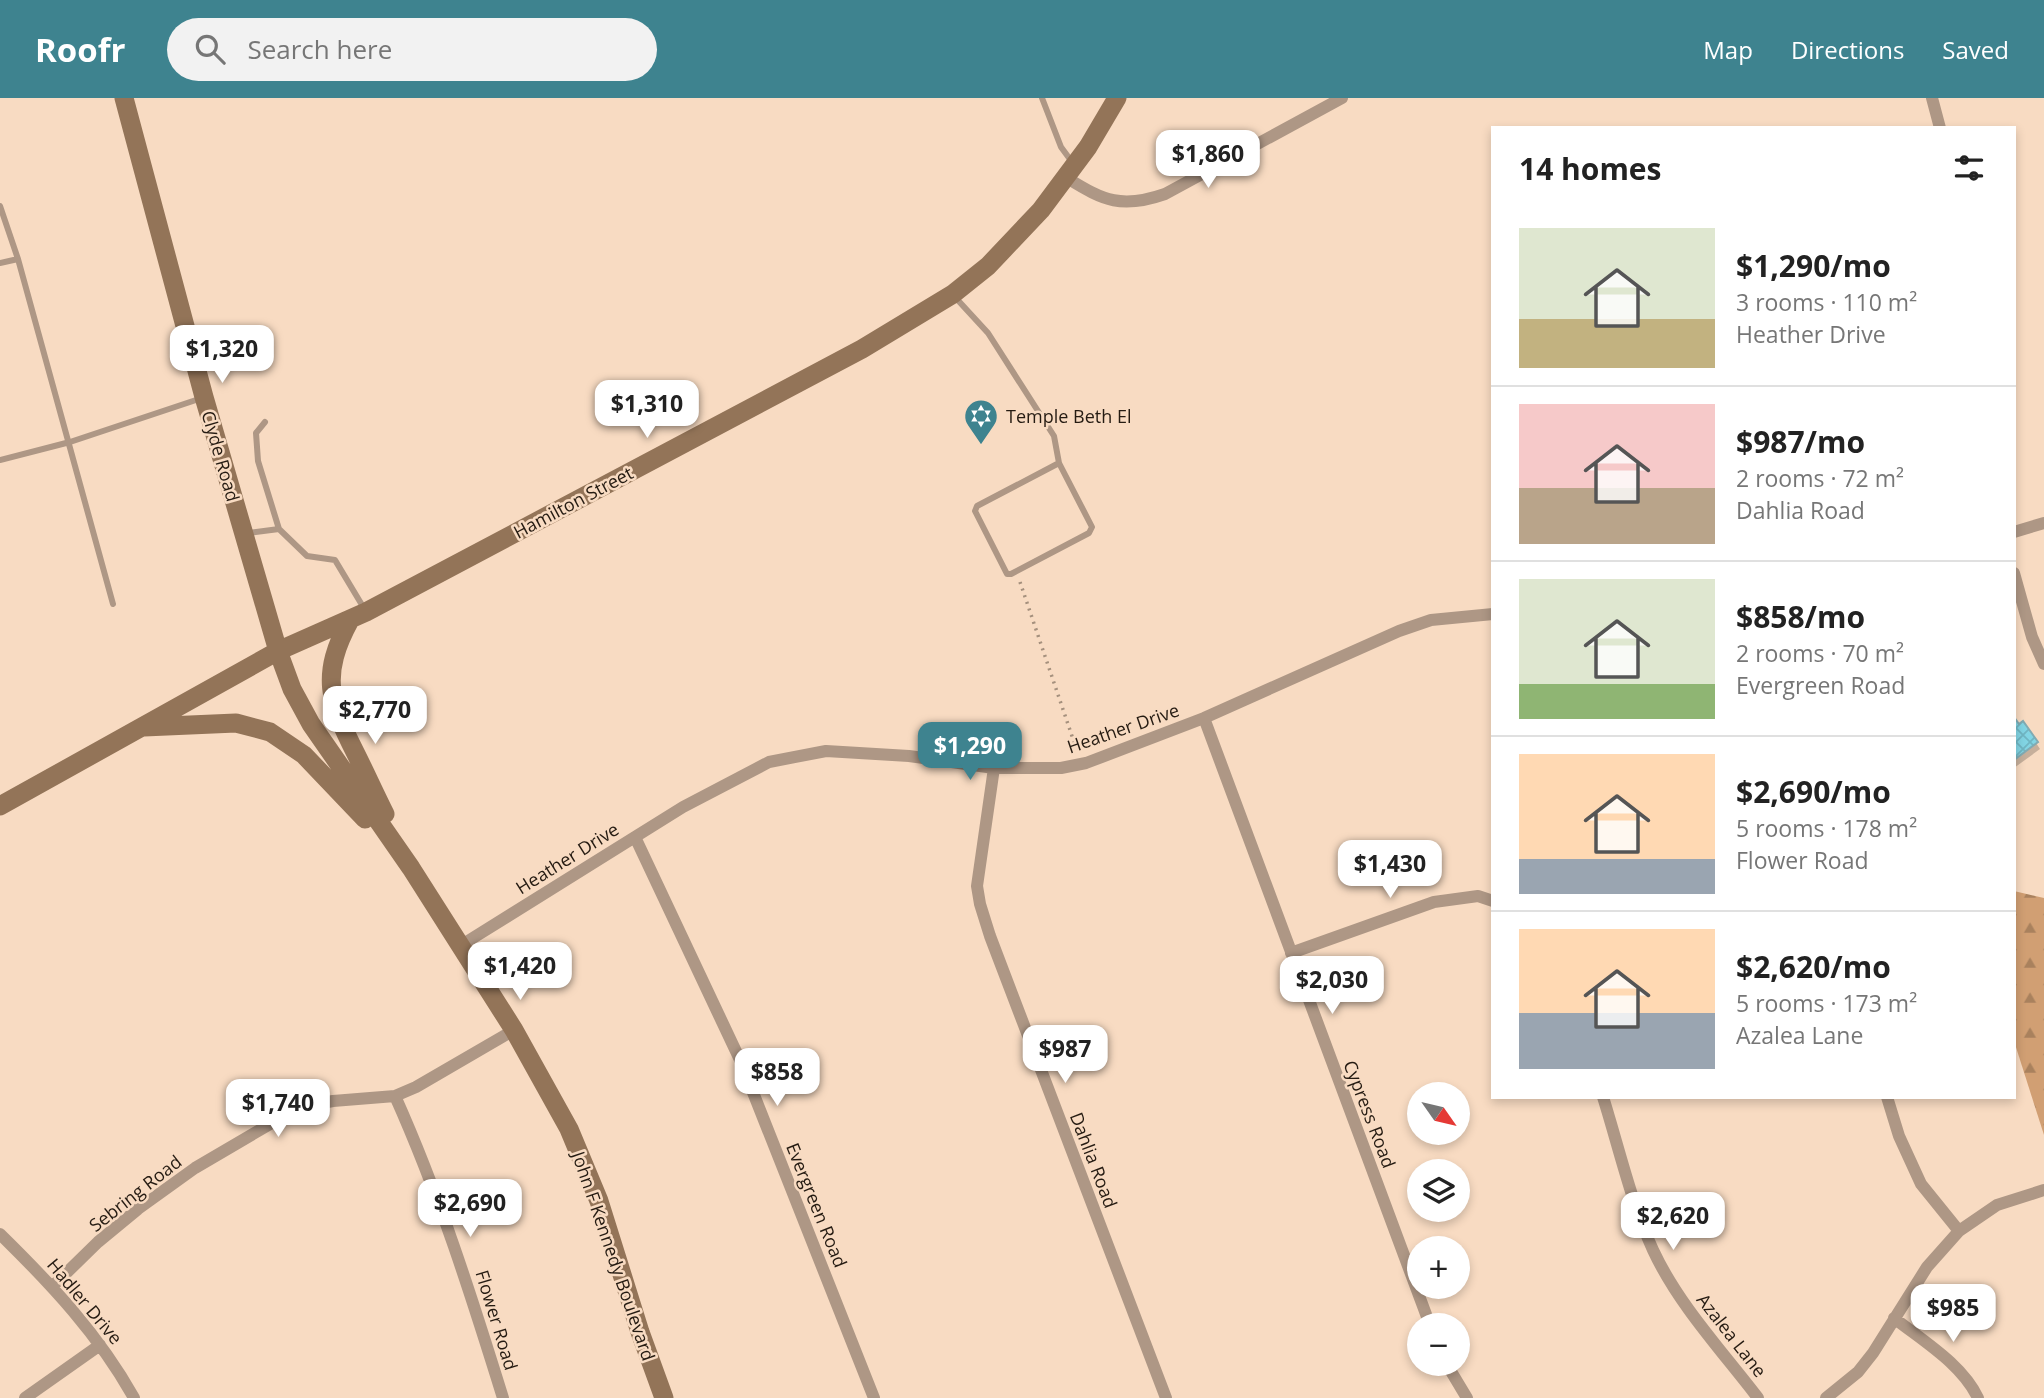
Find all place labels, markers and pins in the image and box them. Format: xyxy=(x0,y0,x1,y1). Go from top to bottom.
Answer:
pin: $1,860 xyxy=(1151,130,1265,190)
pin: $1,320 xyxy=(165,326,279,385)
pin: $1,310 xyxy=(590,380,704,440)
synagogue icon: Temple Beth El xyxy=(962,397,1000,446)
place label: Temple Beth El xyxy=(1006,404,1131,428)
pin: $2,770 xyxy=(318,686,432,746)
pin: $1,290 xyxy=(913,722,1027,782)
pin: $1,430 xyxy=(1333,840,1447,900)
pin: $1,420 xyxy=(463,942,577,1002)
pin: $2,030 xyxy=(1275,956,1389,1016)
pin: $987 xyxy=(1024,1026,1106,1085)
pin: $858 xyxy=(736,1048,818,1108)
pin: $1,740 xyxy=(221,1080,335,1139)
pin: $2,690 xyxy=(413,1180,527,1239)
pin: $2,620 xyxy=(1616,1192,1730,1252)
pin: $985 xyxy=(1912,1284,1994,1344)

